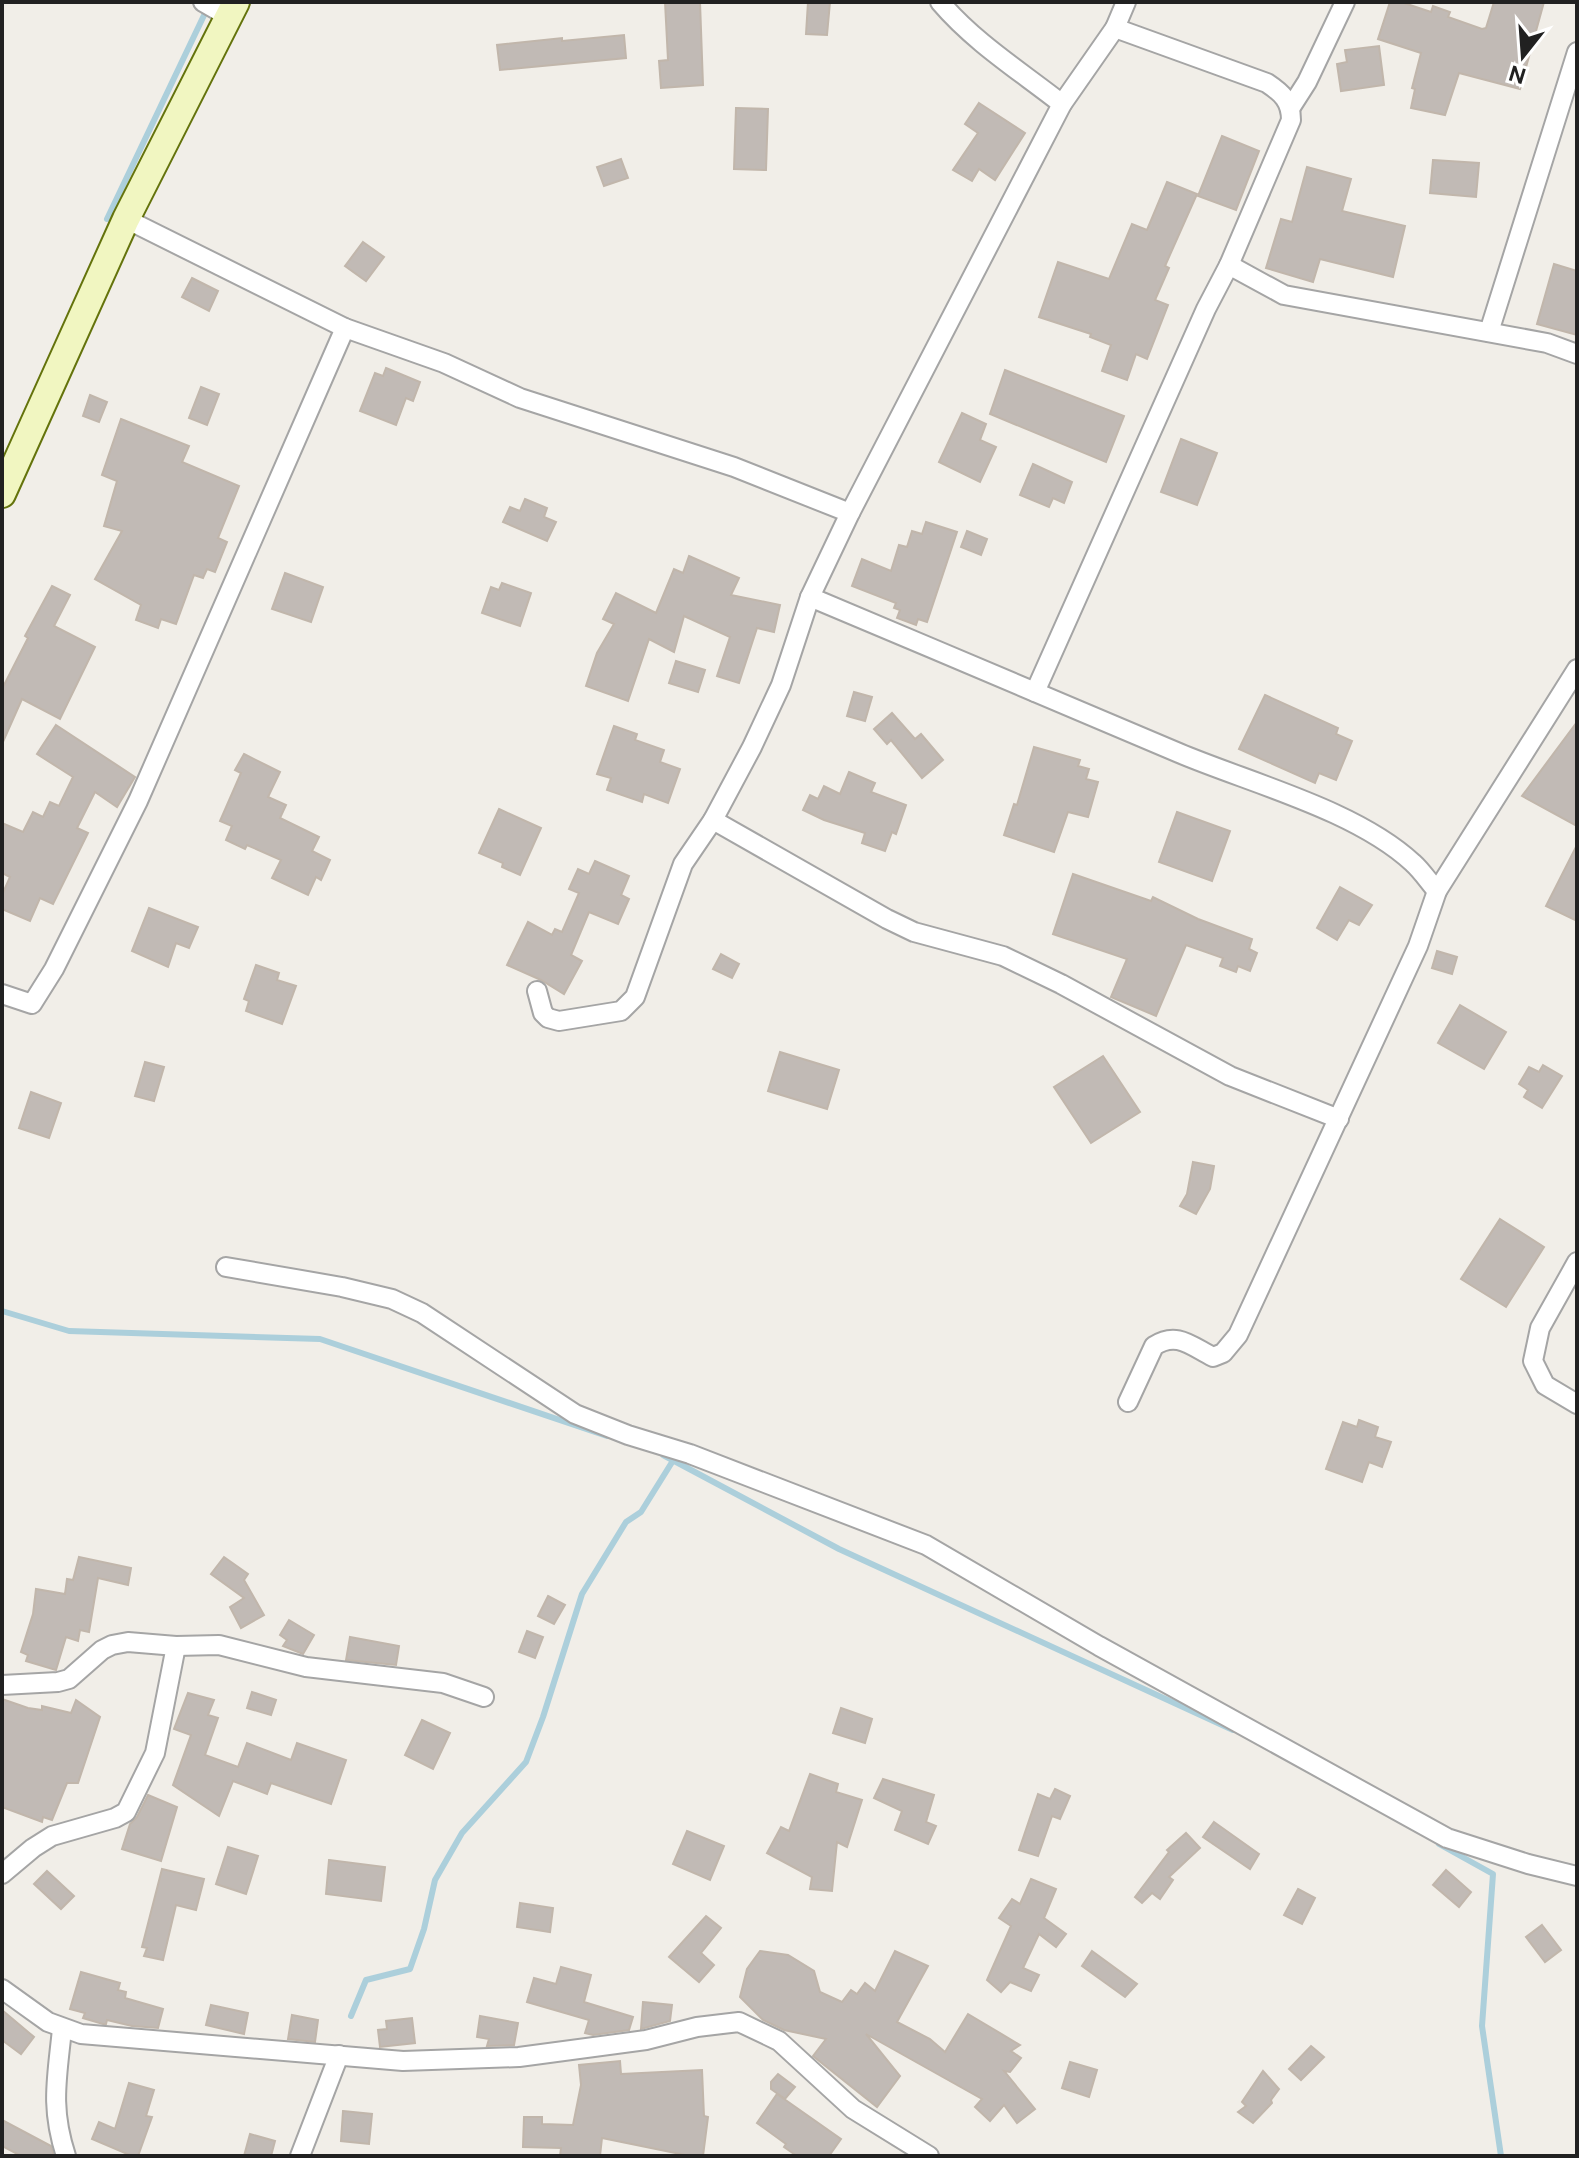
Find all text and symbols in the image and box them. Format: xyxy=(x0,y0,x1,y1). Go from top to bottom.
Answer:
north arrow xyxy=(1483,16,1563,96)
text: N xyxy=(1505,58,1529,91)

